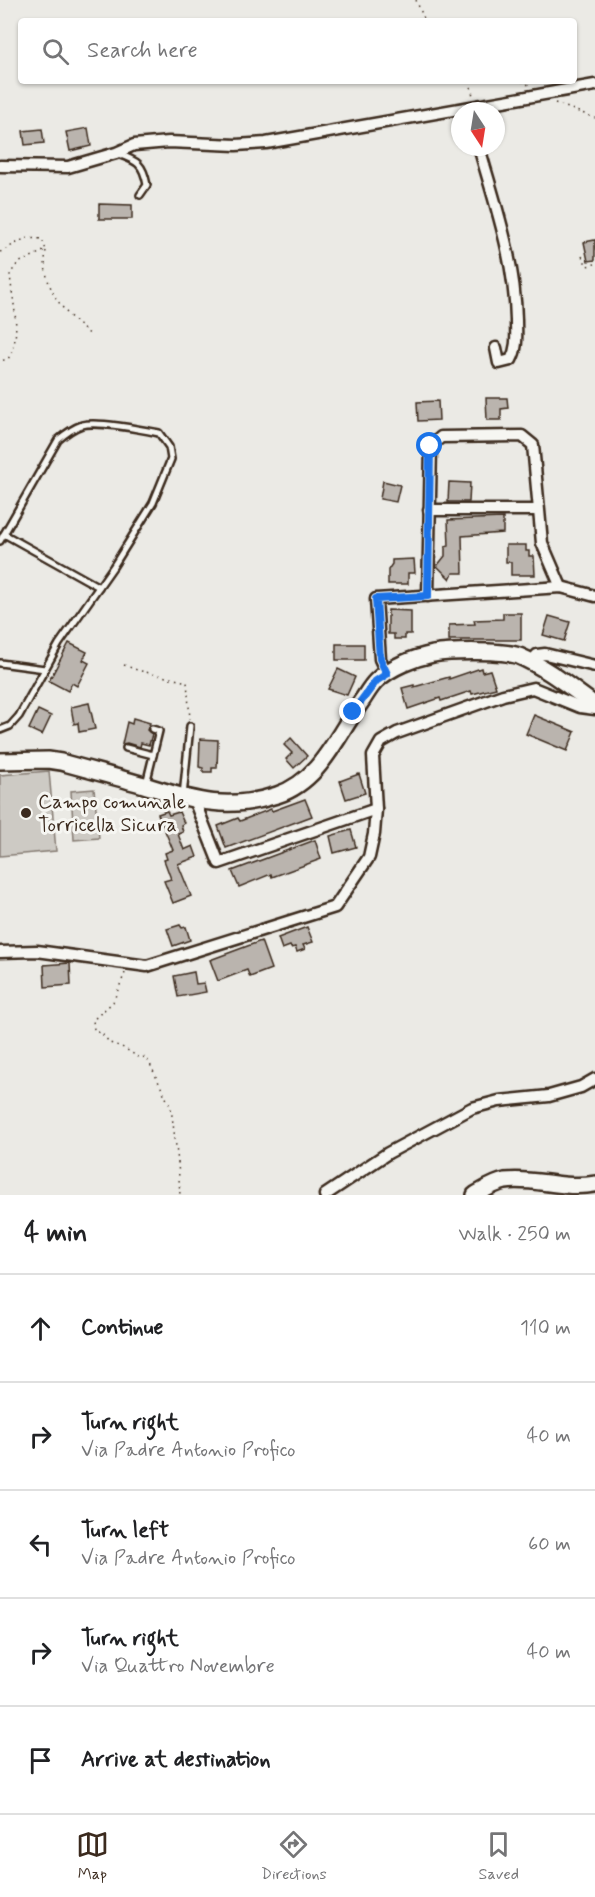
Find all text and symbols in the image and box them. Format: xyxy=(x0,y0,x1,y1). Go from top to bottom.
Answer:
search box xyxy=(18,18,577,84)
icon: search xyxy=(39,35,72,68)
text: Search here xyxy=(87,37,198,65)
north arrow xyxy=(451,102,505,156)
route start xyxy=(416,432,442,458)
route end xyxy=(339,698,365,724)
place label: Campo comunale Torricella Sicura xyxy=(38,789,186,839)
marker: Campo comunale Torricella Sicura xyxy=(19,806,33,820)
text: 4 min xyxy=(24,1217,87,1251)
text: Walk · 250 m xyxy=(459,1221,571,1248)
icon: ahead xyxy=(24,1312,57,1345)
text: Continue xyxy=(81,1314,163,1342)
text: 110 m xyxy=(520,1315,571,1342)
text: Turn right xyxy=(81,1409,179,1437)
icon: right xyxy=(24,1420,57,1453)
text: 40 m xyxy=(527,1423,571,1450)
text: Via Padre Antonio Profico xyxy=(81,1437,296,1464)
text: Turn left xyxy=(81,1517,169,1545)
icon: left xyxy=(24,1528,57,1561)
text: 60 m xyxy=(528,1531,571,1558)
text: Via Padre Antonio Profico xyxy=(81,1545,296,1572)
text: Turn right xyxy=(81,1625,179,1653)
icon: right xyxy=(24,1636,57,1669)
text: 40 m xyxy=(527,1639,571,1666)
text: Via Quattro Novembre xyxy=(81,1653,275,1680)
icon: arrive xyxy=(24,1744,57,1777)
text: Arrive at destination xyxy=(81,1746,271,1774)
tab: Map xyxy=(76,1828,109,1885)
tab: Directions xyxy=(261,1828,327,1885)
tab: Saved xyxy=(479,1828,519,1885)

